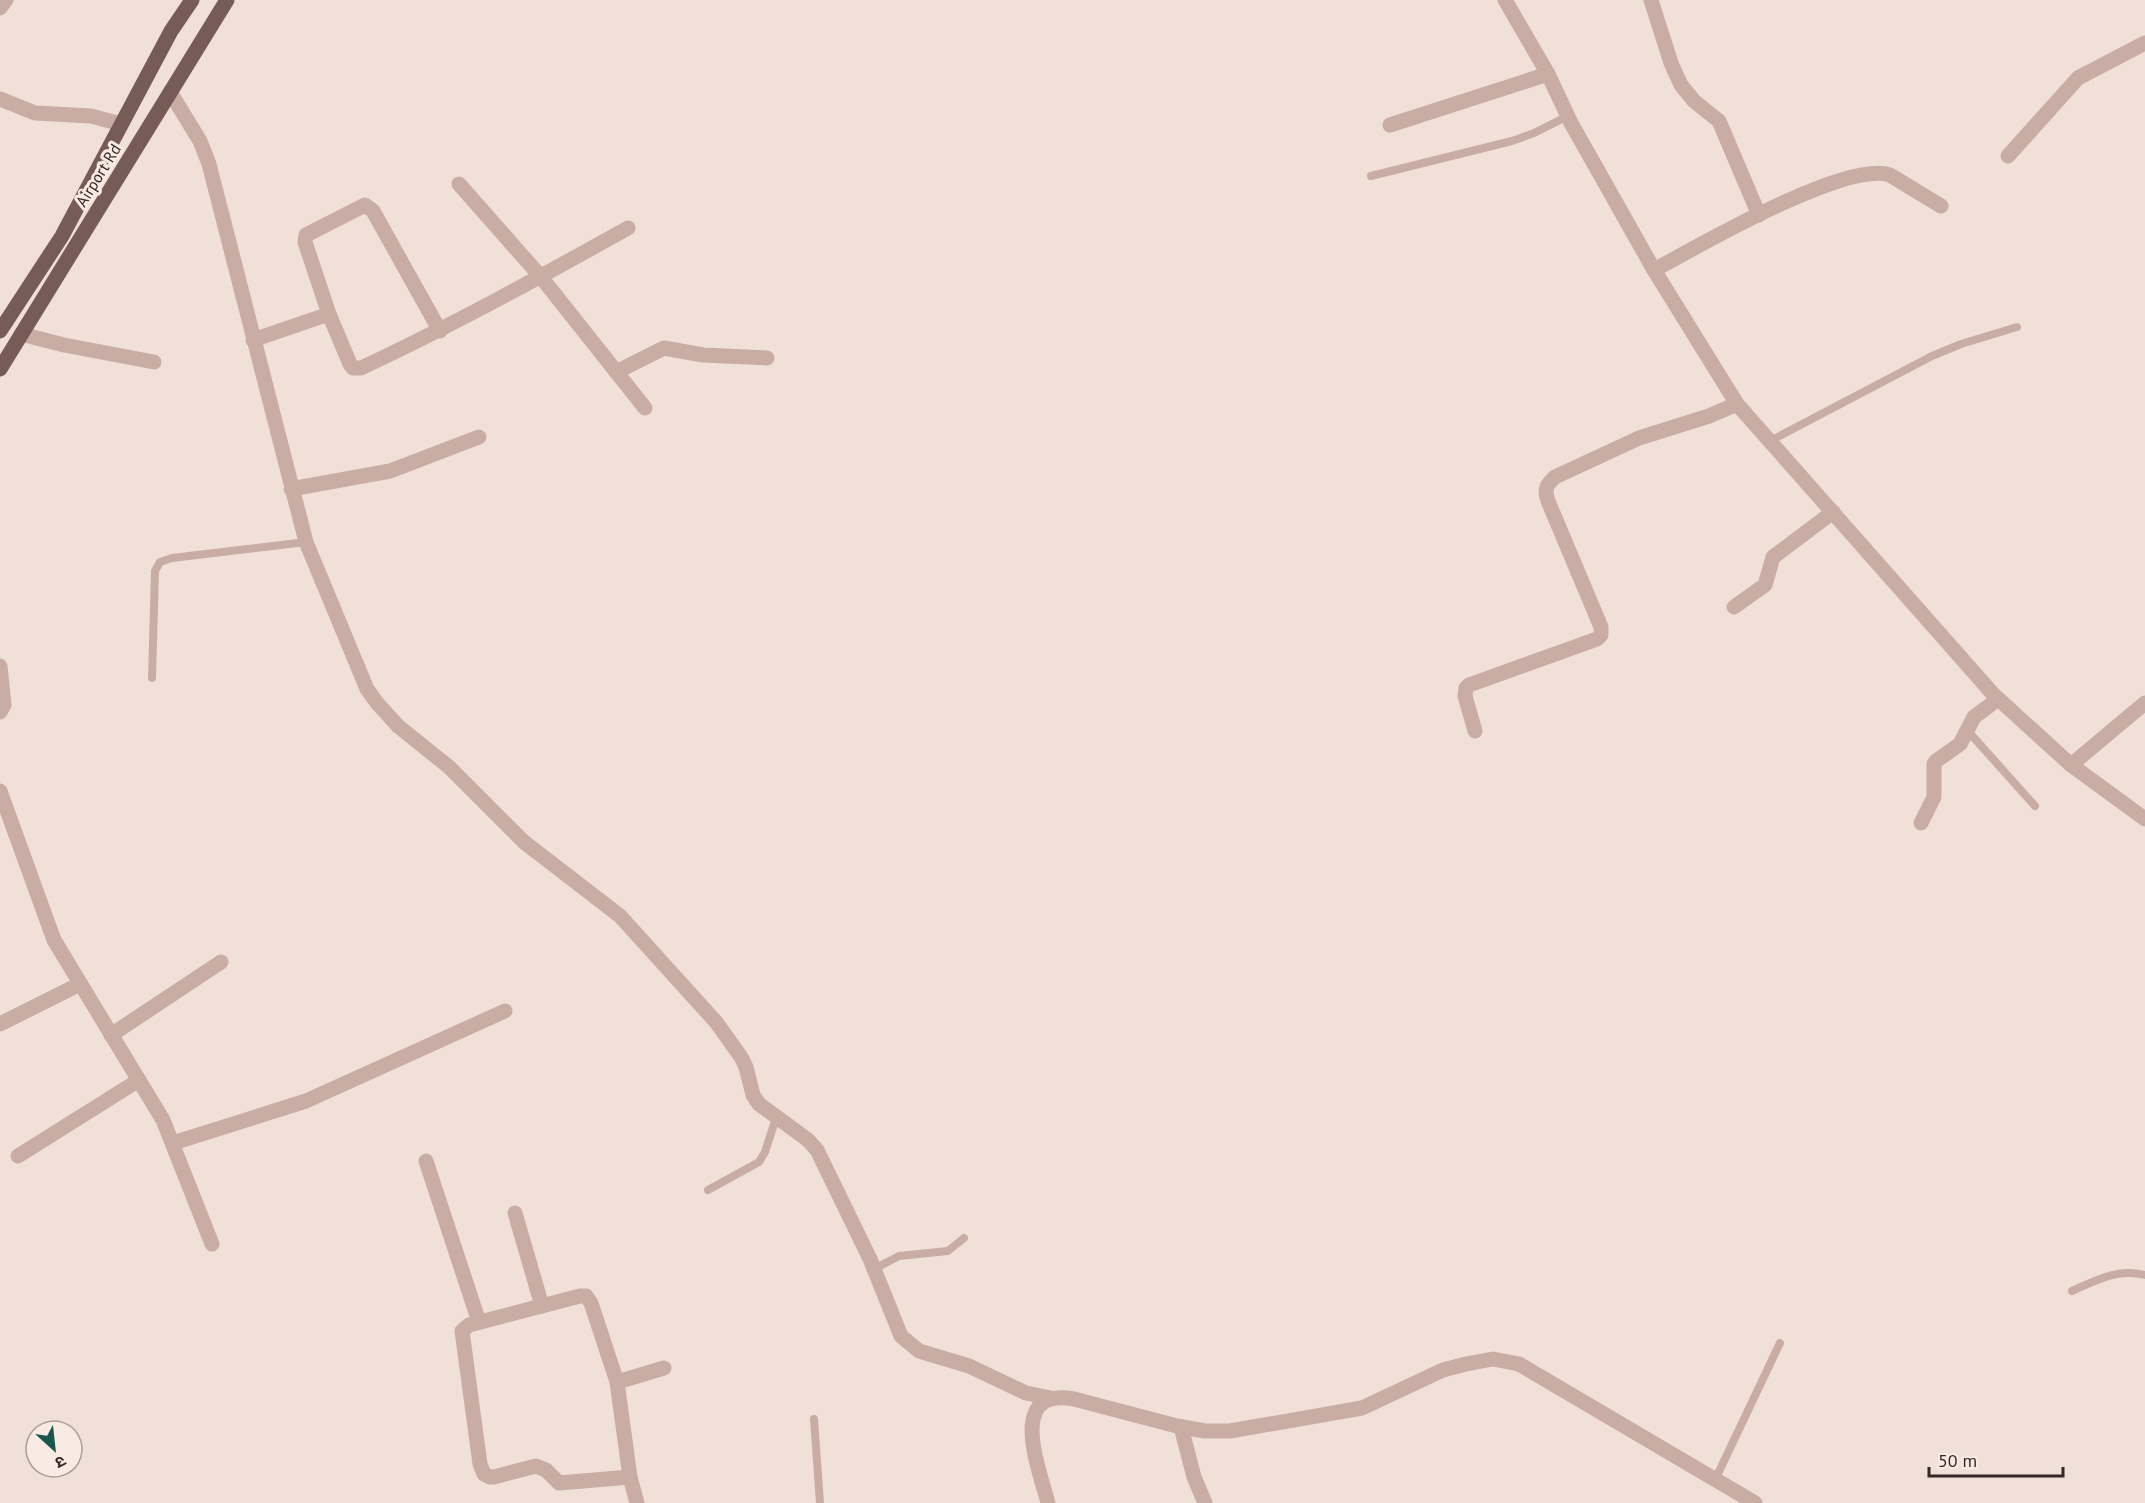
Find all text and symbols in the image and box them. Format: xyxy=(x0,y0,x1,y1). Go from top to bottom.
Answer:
street label: Airport Rd xyxy=(71,140,125,210)
north arrow xyxy=(24,1419,84,1479)
scale bar xyxy=(1929,1440,2062,1478)
text: 50 m xyxy=(1938,1449,1977,1472)
text: उ xyxy=(52,1451,70,1474)

